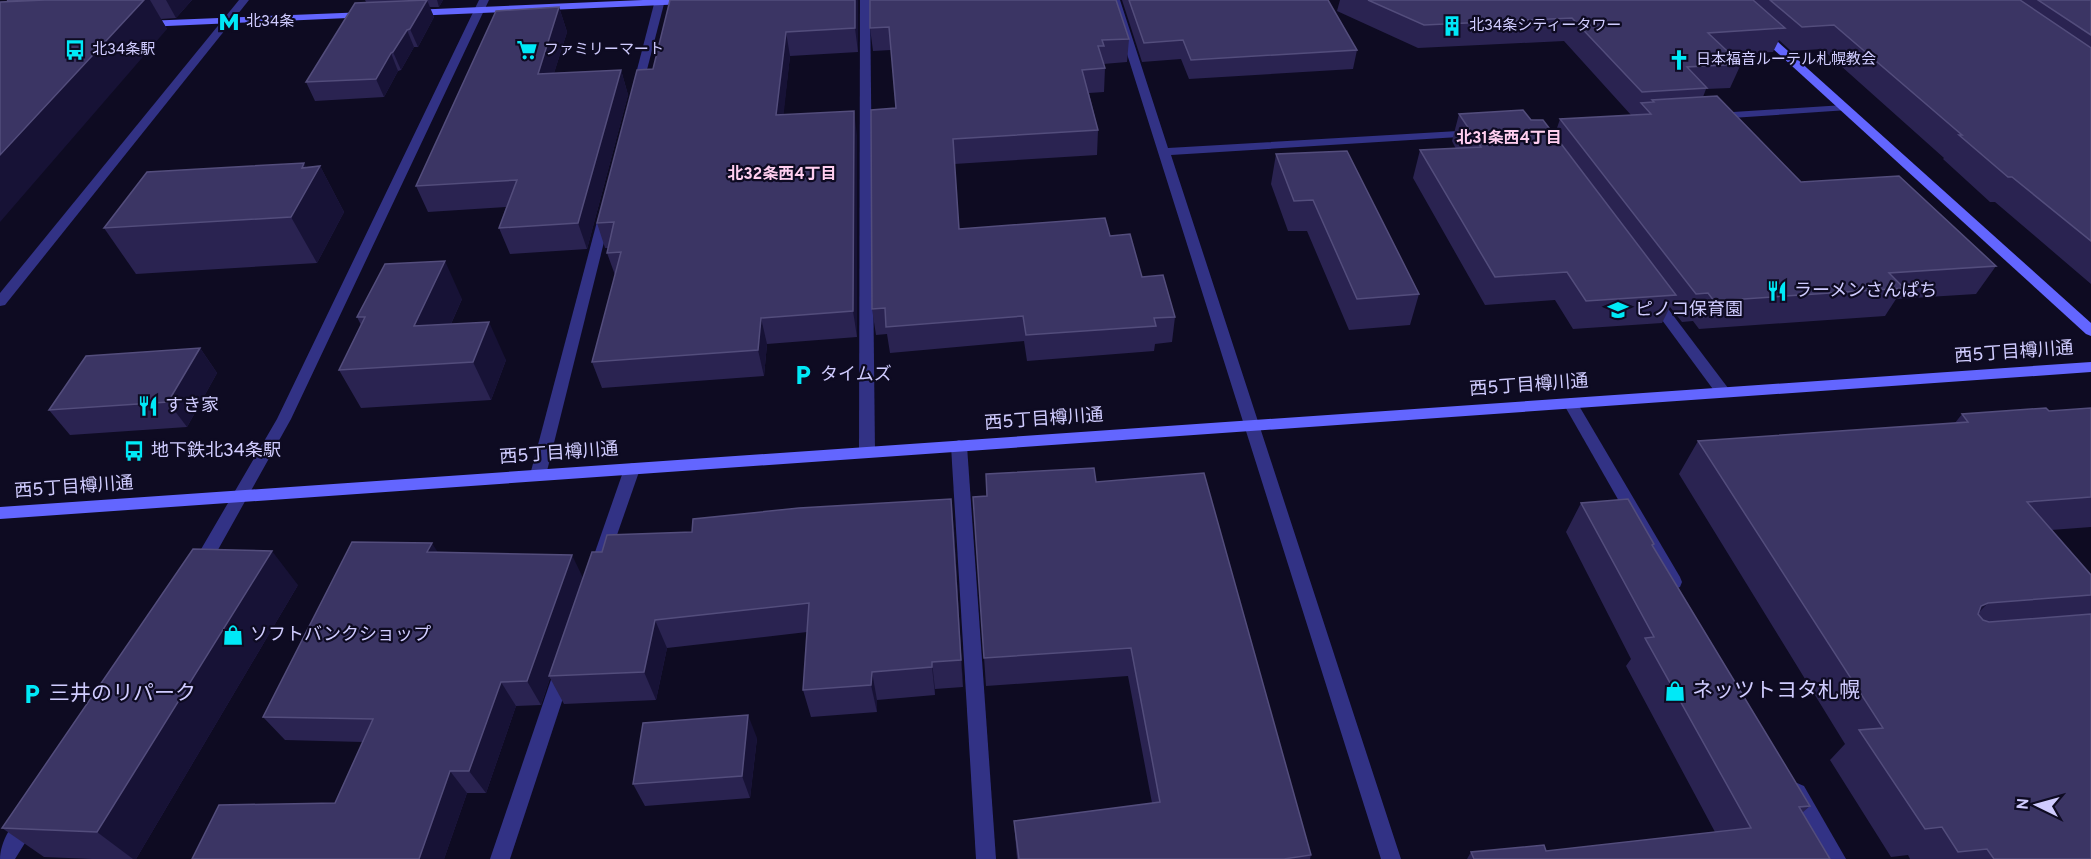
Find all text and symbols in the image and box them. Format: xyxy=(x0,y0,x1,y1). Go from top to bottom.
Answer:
metro station icon: 北34条 xyxy=(217,10,241,34)
place label: 北34条 xyxy=(246,12,294,32)
building icon: 北34条シティータワー xyxy=(1440,14,1464,38)
place label: 北34条シティータワー xyxy=(1469,16,1621,36)
bus stop icon: 北34条駅 xyxy=(63,38,87,62)
supermarket icon: ファミリーマート xyxy=(515,38,539,62)
place label: 北34条駅 xyxy=(92,40,155,60)
place label: ファミリーマート xyxy=(544,41,664,60)
church icon: 日本福音ルーテル札幌教会 xyxy=(1667,48,1691,72)
place label: 日本福音ルーテル札幌教会 xyxy=(1696,51,1876,70)
district label: 北31条西4丁目 xyxy=(1456,129,1562,149)
district label: 北32条西4丁目 xyxy=(727,165,837,185)
restaurant icon: ラーメンさんぱち xyxy=(1765,279,1789,303)
place label: ラーメンさんぱち xyxy=(1794,280,1937,303)
school or university icon: ピノコ保育園 xyxy=(1606,298,1630,322)
place label: ピノコ保育園 xyxy=(1635,299,1743,322)
street label: 西5丁目樽川通 xyxy=(1954,337,2074,369)
parking icon: タイムズ xyxy=(791,363,815,387)
place label: タイムズ xyxy=(820,364,892,387)
street label: 西5丁目樽川通 xyxy=(1469,370,1589,402)
restaurant icon: すき家 xyxy=(136,394,160,418)
place label: すき家 xyxy=(165,395,219,418)
street label: 西5丁目樽川通 xyxy=(984,404,1104,436)
street label: 西5丁目樽川通 xyxy=(499,438,619,470)
bus stop icon: 地下鉄北34条駅 xyxy=(122,439,146,463)
place label: 地下鉄北34条駅 xyxy=(151,440,281,463)
street label: 西5丁目樽川通 xyxy=(14,472,134,504)
shop icon: ソフトバンクショップ xyxy=(221,623,245,647)
place label: ソフトバンクショップ xyxy=(250,624,431,647)
place label: ネッツトヨタ札幌 xyxy=(1692,678,1860,705)
shop icon: ネッツトヨタ札幌 xyxy=(1663,679,1687,703)
place label: 三井のリパーク xyxy=(49,681,196,708)
parking icon: 三井のリパーク xyxy=(20,682,44,706)
north arrow xyxy=(2007,775,2067,835)
text: N xyxy=(2014,797,2035,810)

